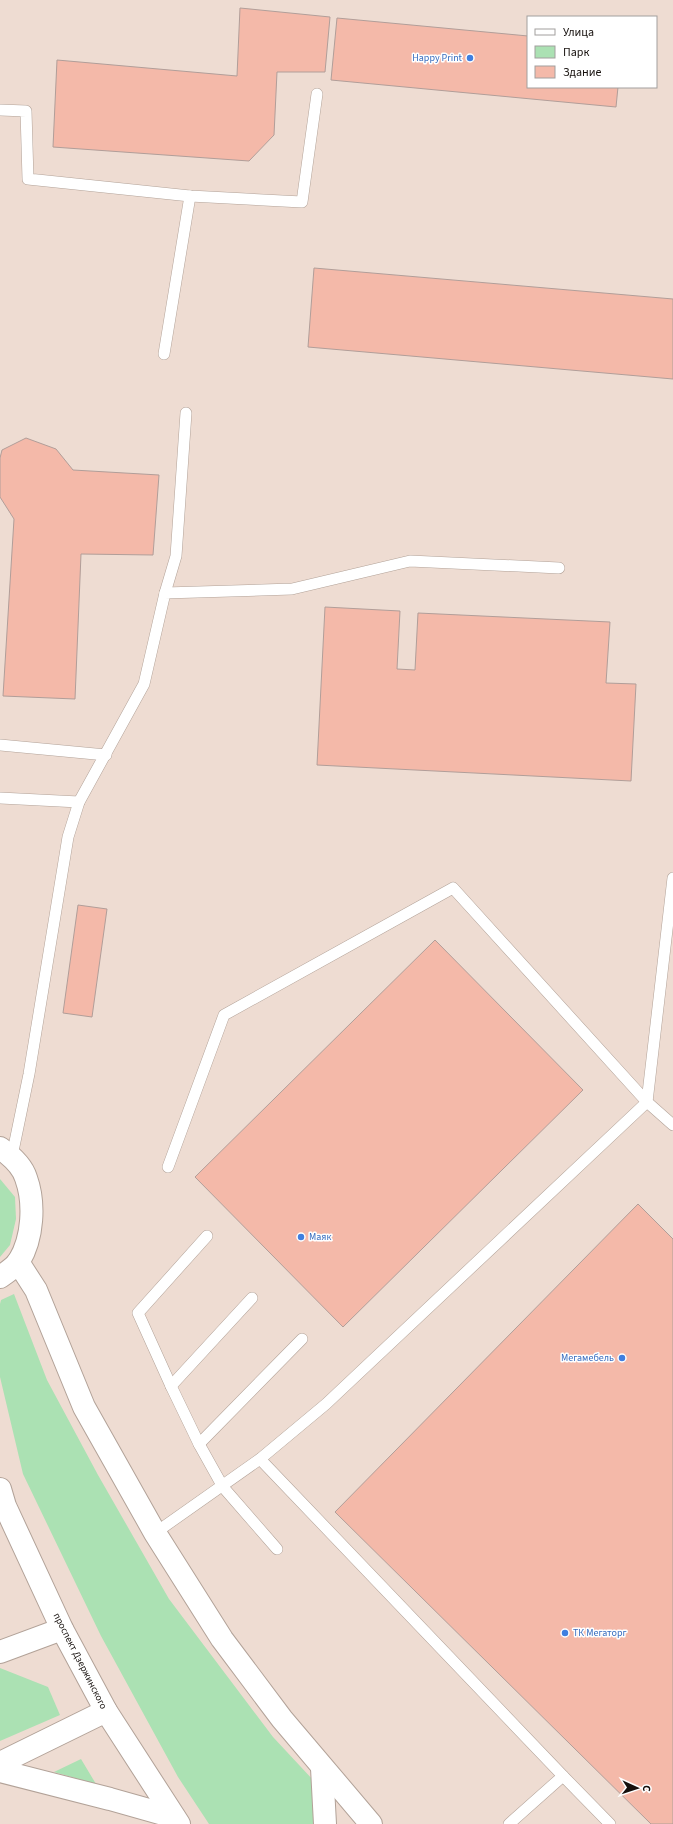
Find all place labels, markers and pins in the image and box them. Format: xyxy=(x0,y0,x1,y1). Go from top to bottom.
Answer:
place label: Happy Print xyxy=(412,51,463,65)
marker: Happy Print xyxy=(465,53,475,63)
place label: Маяк xyxy=(309,1230,331,1244)
marker: Маяк xyxy=(296,1232,306,1242)
place label: Мегамебель xyxy=(561,1351,614,1365)
marker: Мегамебель xyxy=(617,1353,627,1363)
place label: ТК Мегаторг xyxy=(573,1626,627,1640)
marker: ТК Мегаторг xyxy=(560,1628,570,1638)

